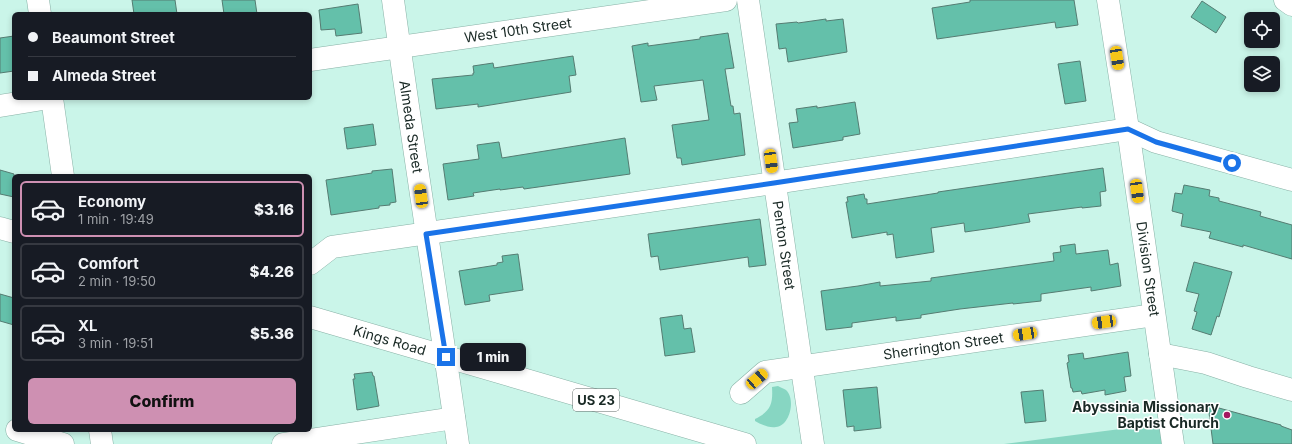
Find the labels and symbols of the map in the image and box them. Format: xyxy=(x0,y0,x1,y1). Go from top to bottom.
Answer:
street label: West 10th Street xyxy=(463,13,573,46)
car xyxy=(1109,45,1125,71)
street label: Almeda Street xyxy=(396,79,427,175)
car xyxy=(763,148,779,174)
route start xyxy=(1223,154,1241,172)
car xyxy=(1129,178,1145,204)
car xyxy=(413,183,429,209)
street label: Penton Street xyxy=(769,200,799,291)
street label: Division Street xyxy=(1133,220,1164,318)
car xyxy=(1091,314,1117,330)
street label: Kings Road xyxy=(351,321,428,358)
car xyxy=(1012,326,1038,342)
street label: Sherrington Street xyxy=(882,328,1005,363)
callout: 1 min xyxy=(460,343,526,371)
route end xyxy=(437,348,455,366)
car xyxy=(744,367,770,391)
road number: US 23 xyxy=(573,389,619,411)
place label: Abyssinia Missionary Baptist Church xyxy=(1072,398,1220,431)
marker: Abyssinia Missionary Baptist Church xyxy=(1222,410,1232,420)

